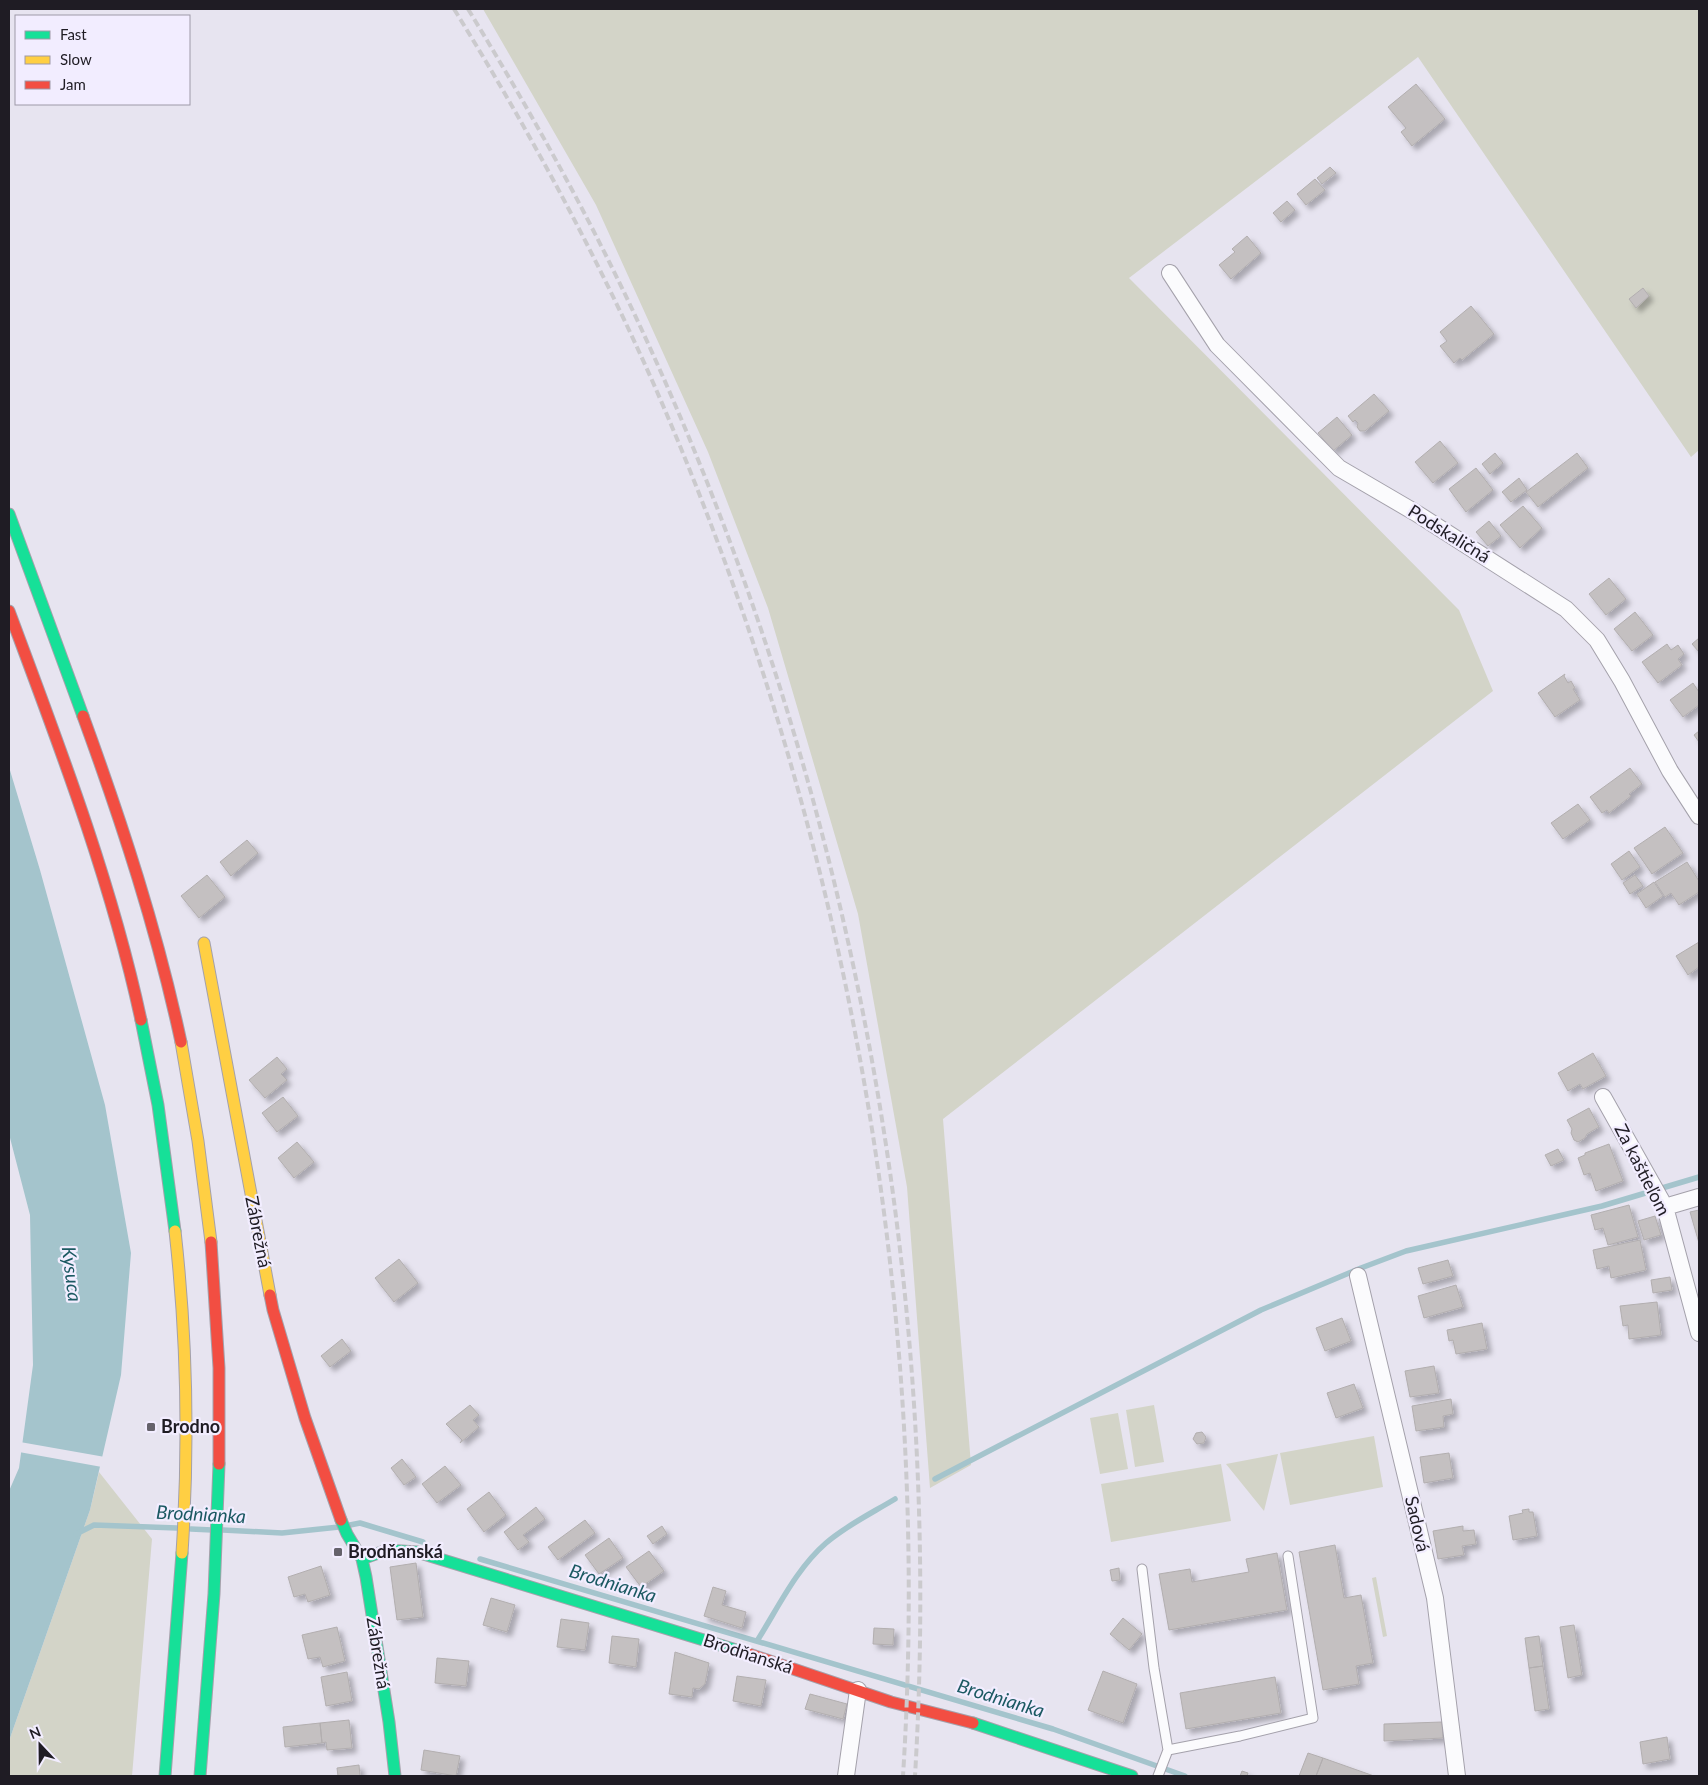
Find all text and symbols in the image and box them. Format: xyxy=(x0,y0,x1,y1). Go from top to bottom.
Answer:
legend xyxy=(15,15,190,105)
text: Fast xyxy=(60,25,87,43)
text: Slow xyxy=(60,50,92,68)
text: Jam xyxy=(60,75,86,93)
street label: Podskaličná xyxy=(1404,499,1495,567)
street label: Za kaštieľom xyxy=(1610,1120,1675,1219)
street label: Zábrežná xyxy=(241,1194,277,1270)
water label: Kysuca xyxy=(58,1245,87,1303)
place label: Brodno xyxy=(161,1415,220,1437)
marker: Brodno xyxy=(145,1421,157,1433)
street label: Sadová xyxy=(1401,1494,1435,1554)
water label: Brodnianka xyxy=(156,1500,246,1527)
place label: Brodňanská xyxy=(348,1540,443,1562)
marker: Brodňanská xyxy=(332,1546,344,1558)
water label: Brodnianka xyxy=(567,1558,659,1607)
street label: Zábrežná xyxy=(362,1615,396,1690)
street label: Brodňanská xyxy=(701,1628,796,1678)
water label: Brodnianka xyxy=(955,1673,1047,1722)
north arrow xyxy=(15,1720,65,1770)
text: N xyxy=(27,1723,43,1742)

